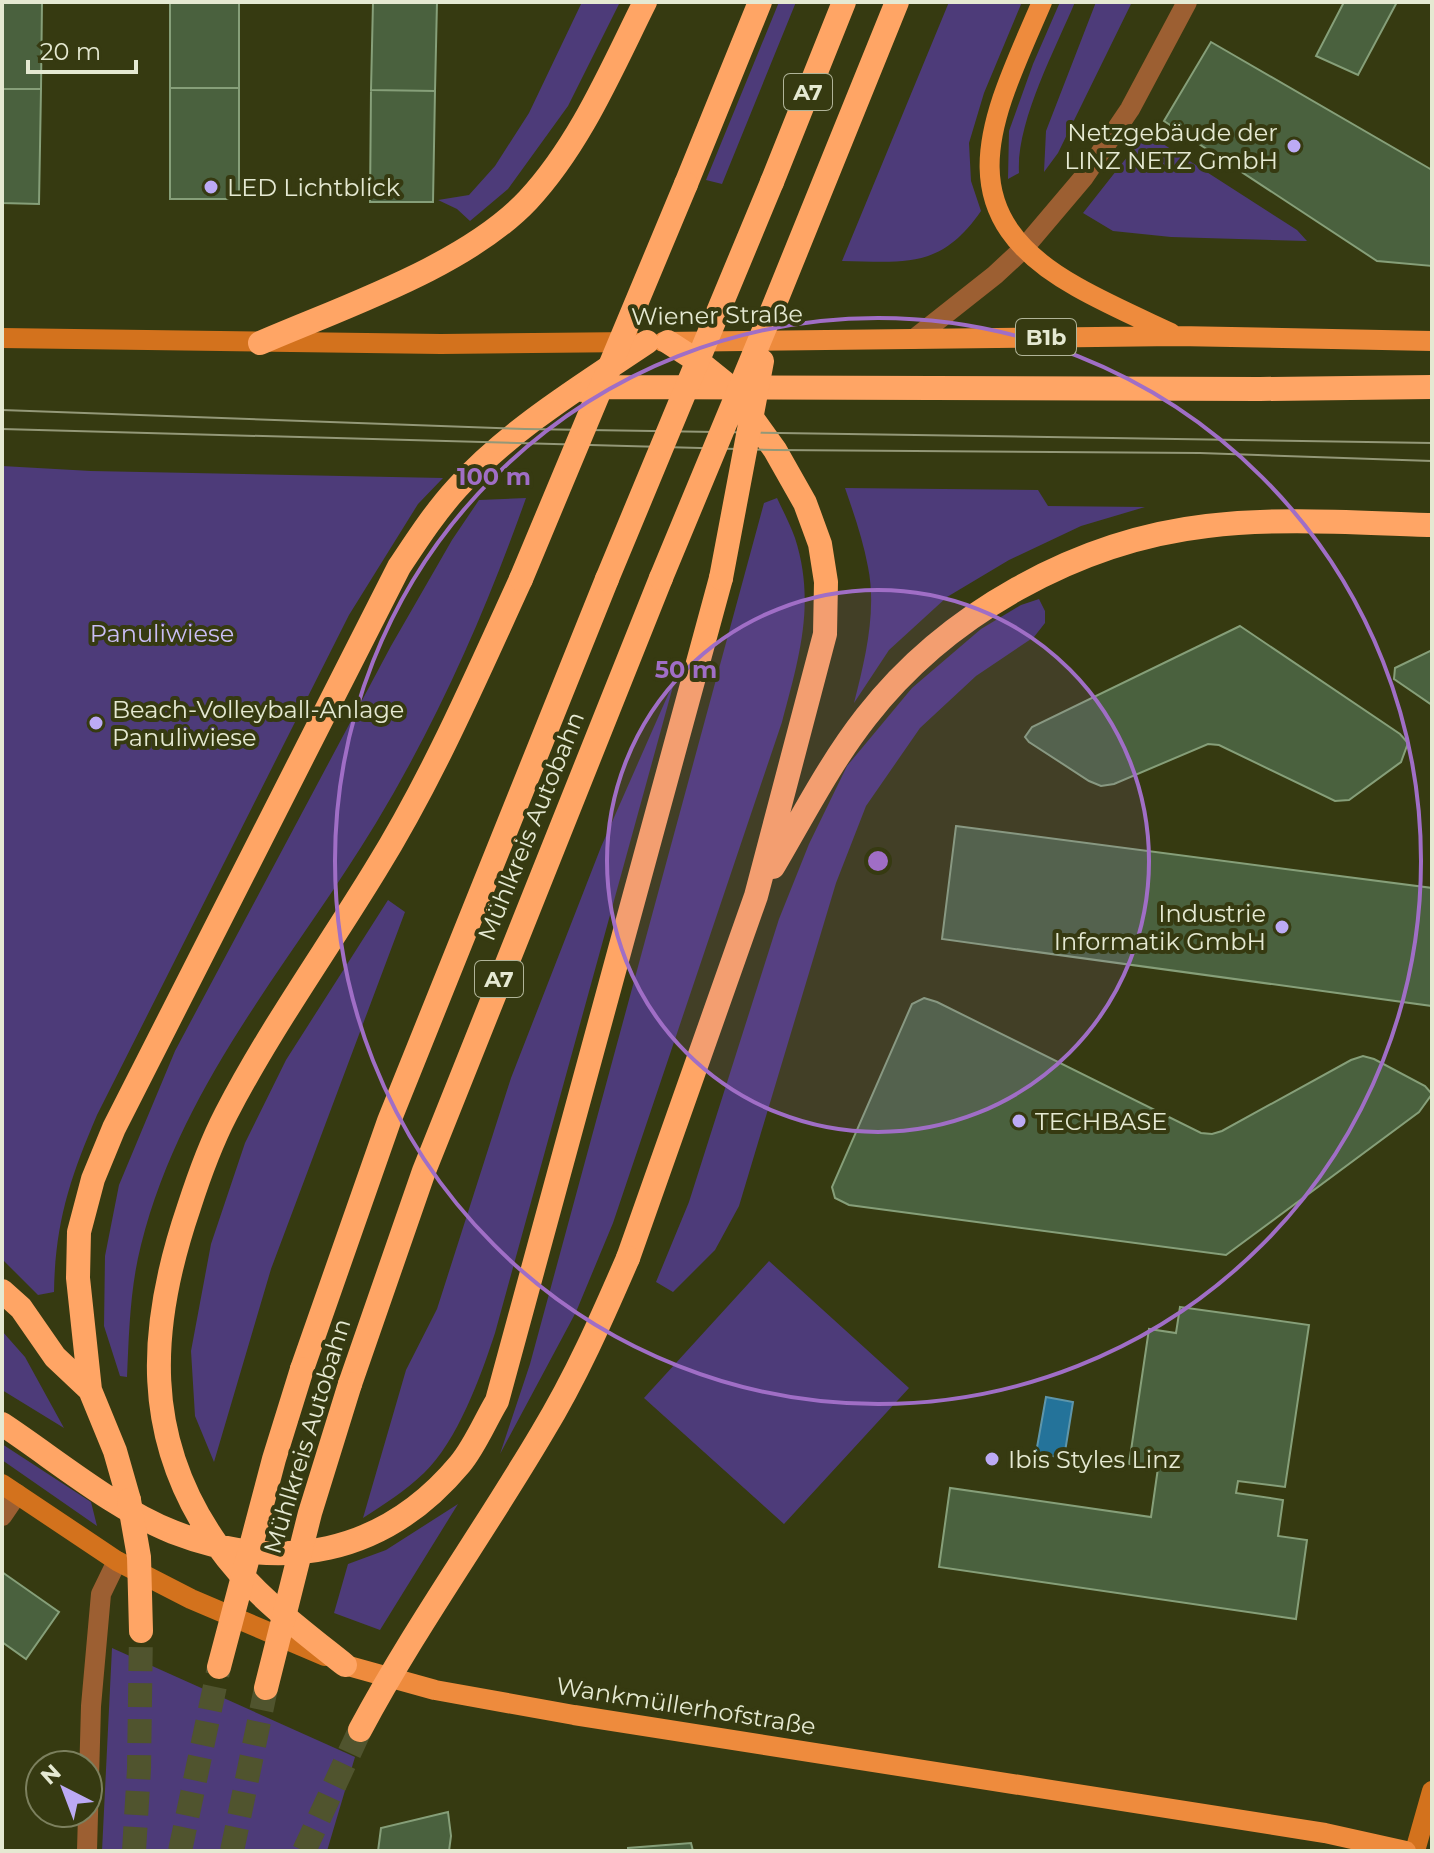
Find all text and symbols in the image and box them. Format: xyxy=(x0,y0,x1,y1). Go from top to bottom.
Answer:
scale bar xyxy=(28,24,136,74)
text: 20 m xyxy=(40,37,101,66)
road number: A7 xyxy=(784,74,832,110)
place label: Netzgebäude der LINZ NETZ GmbH xyxy=(1064,118,1278,175)
marker: Netzgebäude der LINZ NETZ GmbH xyxy=(1285,137,1303,155)
place label: LED Lichtblick xyxy=(227,173,401,202)
marker: LED Lichtblick xyxy=(202,178,220,196)
street label: Wiener Straße xyxy=(631,299,803,331)
road number: B1b xyxy=(1016,319,1076,355)
text: 100 m xyxy=(457,462,531,491)
park label: Panuliwiese xyxy=(90,619,234,648)
text: 50 m xyxy=(655,655,717,684)
place label: Beach-Volleyball-Anlage Panuliwiese xyxy=(112,695,404,752)
street label: Mühlkreis Autobahn xyxy=(472,707,590,945)
marker: Beach-Volleyball-Anlage Panuliwiese xyxy=(87,714,105,732)
centre of rings xyxy=(864,847,892,875)
place label: Industrie Informatik GmbH xyxy=(1054,899,1266,956)
marker: Industrie Informatik GmbH xyxy=(1273,918,1291,936)
road number: A7 xyxy=(475,961,523,997)
place label: TECHBASE xyxy=(1035,1107,1167,1136)
marker: TECHBASE xyxy=(1010,1112,1028,1130)
street label: Mühlkreis Autobahn xyxy=(257,1315,357,1557)
place label: Ibis Styles Linz xyxy=(1008,1445,1181,1474)
marker: Ibis Styles Linz xyxy=(983,1450,1001,1468)
street label: Wankmüllerhofstraße xyxy=(554,1671,818,1741)
north arrow xyxy=(24,1749,104,1829)
text: N xyxy=(35,1759,67,1790)

